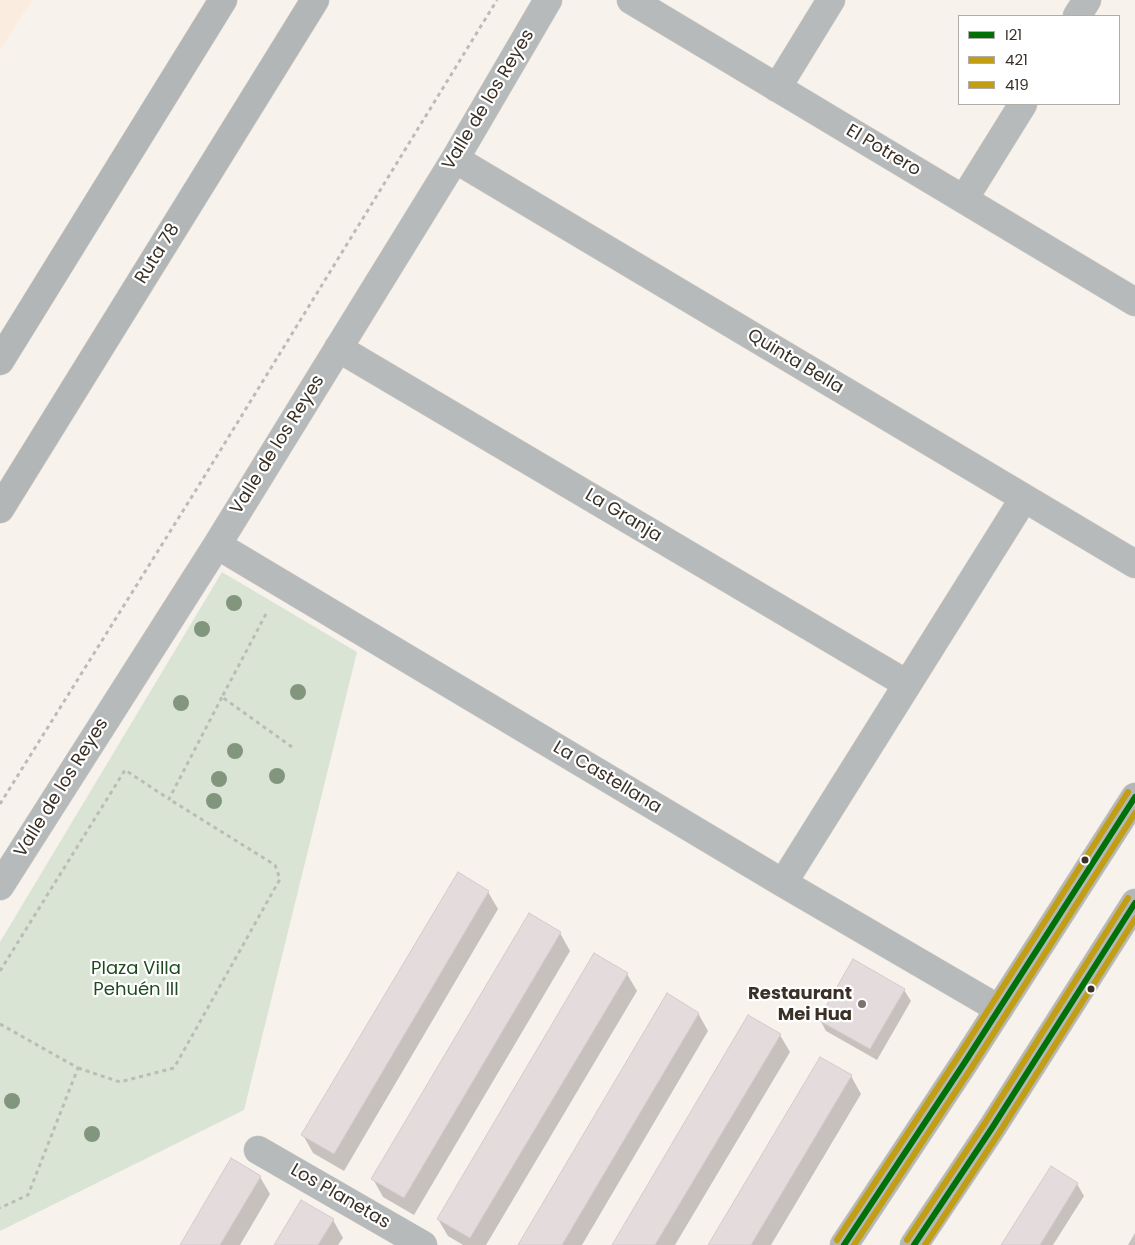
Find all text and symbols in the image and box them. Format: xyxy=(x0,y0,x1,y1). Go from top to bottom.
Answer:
legend xyxy=(958,15,1120,105)
text: I21 xyxy=(1005,24,1022,45)
street label: Valle de los Reyes xyxy=(438,26,540,174)
text: 421 xyxy=(1005,49,1028,70)
text: 419 xyxy=(1005,74,1029,95)
street label: El Potrero xyxy=(842,120,924,182)
street label: Ruta 78 xyxy=(131,220,185,288)
street label: Quinta Bella xyxy=(743,325,847,399)
street label: Valle de los Reyes xyxy=(226,371,330,519)
street label: La Granja xyxy=(581,485,665,547)
street label: Valle de los Reyes xyxy=(10,714,114,862)
street label: La Castellana xyxy=(549,737,665,819)
unlabelled marker xyxy=(1080,855,1090,865)
park label: Plaza Villa Pehuén III xyxy=(91,958,181,1001)
place label: Restaurant Mei Hua xyxy=(748,983,852,1026)
unlabelled marker xyxy=(1086,984,1096,994)
marker: Restaurant Mei Hua xyxy=(856,998,868,1010)
street label: Los Planetas xyxy=(286,1160,394,1234)

